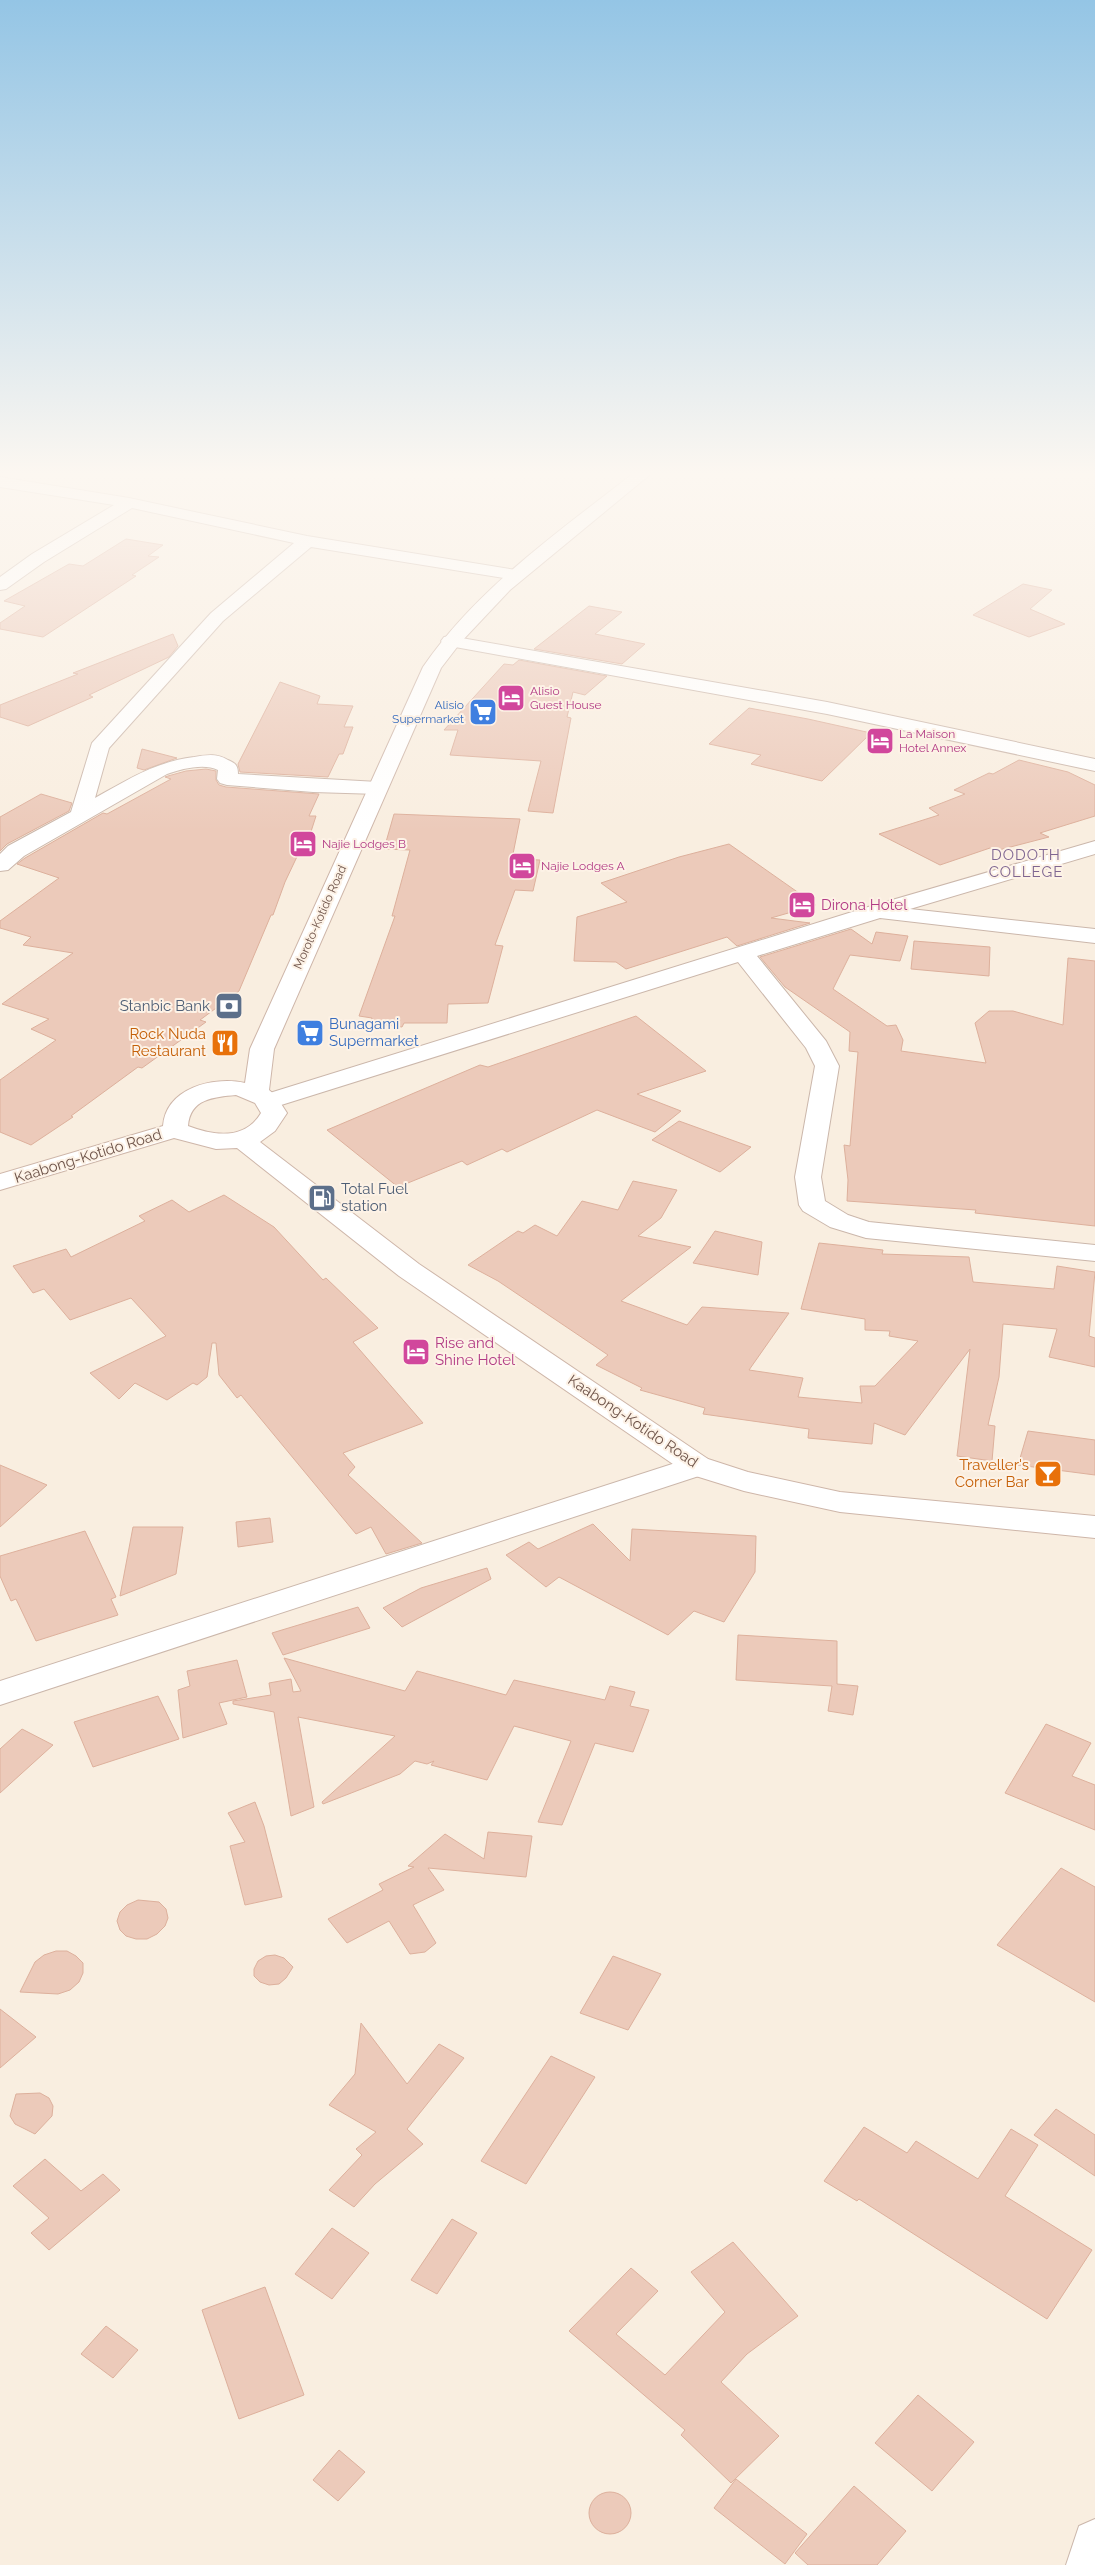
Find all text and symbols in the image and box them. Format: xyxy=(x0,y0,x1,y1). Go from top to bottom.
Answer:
hotel icon: Alisio Guest House xyxy=(496,683,526,713)
place label: Alisio Guest House xyxy=(530,684,602,712)
supermarket icon: Alisio Supermarket xyxy=(468,697,498,727)
place label: Alisio Supermarket xyxy=(392,698,464,726)
hotel icon: La Maison Hotel Annex xyxy=(865,726,895,756)
place label: La Maison Hotel Annex xyxy=(899,727,966,755)
hotel icon: Najie Lodges B xyxy=(288,829,318,859)
place label: Najie Lodges B xyxy=(322,837,406,851)
district label: DODOTH COLLEGE xyxy=(989,846,1063,881)
hotel icon: Najie Lodges A xyxy=(507,851,537,881)
place label: Najie Lodges A xyxy=(541,859,625,873)
street label: Moroto-Kotido Road xyxy=(291,863,349,971)
hotel icon: Dirona Hotel xyxy=(787,890,817,920)
place label: Dirona Hotel xyxy=(821,896,908,914)
bank icon: Stanbic Bank xyxy=(214,991,244,1021)
place label: Stanbic Bank xyxy=(120,997,210,1015)
place label: Bunagami Supermarket xyxy=(329,1015,419,1050)
supermarket icon: Bunagami Supermarket xyxy=(295,1018,325,1048)
place label: Rock Nuda Restaurant xyxy=(130,1025,206,1060)
restaurant icon: Rock Nuda Restaurant xyxy=(210,1028,240,1058)
street label: Kaabong-Kotido Road xyxy=(12,1125,164,1187)
place label: Total Fuel station xyxy=(341,1180,409,1215)
fuel station icon: Total Fuel station xyxy=(307,1183,337,1213)
place label: Rise and Shine Hotel xyxy=(435,1334,516,1369)
hotel icon: Rise and Shine Hotel xyxy=(401,1337,431,1367)
street label: Kaabong-Kotido Road xyxy=(565,1371,701,1471)
place label: Traveller's Corner Bar xyxy=(955,1456,1030,1491)
bar icon: Traveller's Corner Bar xyxy=(1033,1459,1063,1489)

